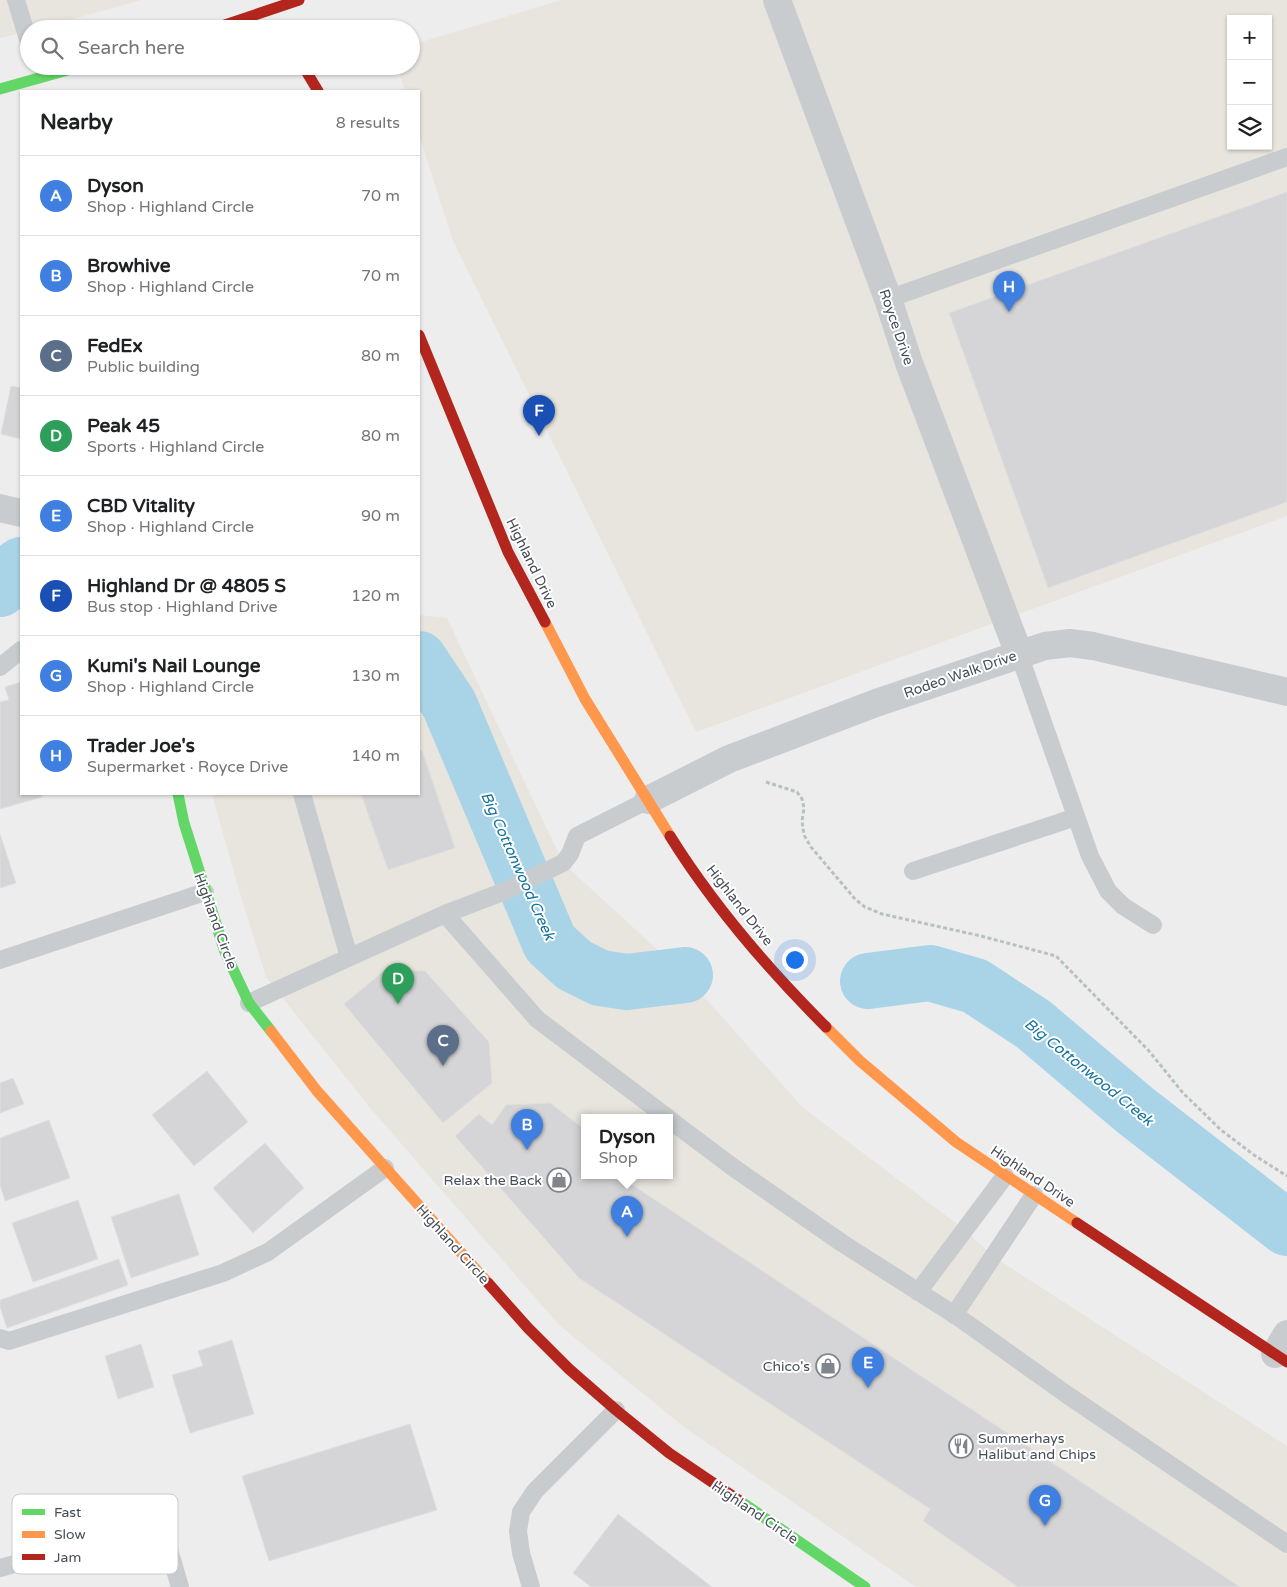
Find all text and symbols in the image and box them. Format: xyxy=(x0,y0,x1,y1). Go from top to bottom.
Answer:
map controls xyxy=(1227,15,1272,150)
button: + xyxy=(1227,15,1272,60)
search box xyxy=(20,20,420,75)
icon: search xyxy=(38,34,66,62)
text: Search here xyxy=(78,37,185,59)
button: − xyxy=(1227,60,1272,105)
button: layers xyxy=(1227,105,1272,150)
text: Nearby xyxy=(40,110,113,135)
text: 8 results xyxy=(336,113,400,133)
text: Dyson xyxy=(87,175,144,197)
text: A xyxy=(50,186,62,206)
text: 70 m xyxy=(361,186,400,206)
text: Shop · Highland Circle xyxy=(87,197,254,217)
text: Browhive xyxy=(87,255,171,277)
text: B xyxy=(50,266,62,286)
text: 70 m xyxy=(361,266,400,286)
pin: H xyxy=(993,271,1025,312)
text: Shop · Highland Circle xyxy=(87,277,254,297)
street label: Royce Drive xyxy=(876,287,917,367)
text: FedEx xyxy=(87,335,143,357)
text: C xyxy=(50,346,62,366)
text: 80 m xyxy=(361,346,400,366)
text: Public building xyxy=(87,357,200,377)
pin: F xyxy=(523,395,555,436)
text: Peak 45 xyxy=(87,415,160,437)
text: D xyxy=(50,426,62,446)
text: 80 m xyxy=(361,426,400,446)
text: Sports · Highland Circle xyxy=(87,437,264,457)
text: CBD Vitality xyxy=(87,495,195,517)
text: E xyxy=(51,506,61,526)
text: 90 m xyxy=(361,506,400,526)
street label: Highland Drive xyxy=(502,515,561,611)
text: Shop · Highland Circle xyxy=(87,517,254,537)
text: Highland Dr @ 4805 S xyxy=(87,575,286,597)
text: F xyxy=(51,586,61,606)
text: 120 m xyxy=(351,586,400,606)
text: Bus stop · Highland Drive xyxy=(87,597,278,617)
street label: Rodeo Walk Drive xyxy=(902,647,1019,702)
text: Kumi's Nail Lounge xyxy=(87,655,260,677)
text: G xyxy=(50,666,62,686)
text: 130 m xyxy=(351,666,400,686)
text: Shop · Highland Circle xyxy=(87,677,254,697)
text: Trader Joe's xyxy=(87,735,195,757)
text: H xyxy=(50,746,62,766)
text: 140 m xyxy=(351,746,400,766)
text: Supermarket · Royce Drive xyxy=(87,757,288,777)
water label: Big Cottonwood Creek xyxy=(477,789,560,945)
street label: Highland Drive xyxy=(703,861,777,949)
street label: Highland Circle xyxy=(190,871,241,972)
your location xyxy=(782,947,808,973)
pin: D xyxy=(382,963,414,1004)
water label: Big Cottonwood Creek xyxy=(1021,1015,1158,1131)
pin: C xyxy=(427,1025,459,1066)
pin: B xyxy=(511,1109,543,1150)
popup xyxy=(581,1114,673,1179)
text: Dyson xyxy=(599,1126,655,1148)
street label: Highland Drive xyxy=(987,1142,1078,1211)
text: Shop xyxy=(599,1148,638,1168)
shop icon: Relax the Back xyxy=(546,1167,572,1193)
place label: Relax the Back xyxy=(443,1172,542,1189)
pin: A xyxy=(611,1196,643,1237)
street label: Highland Circle xyxy=(413,1201,493,1288)
pin: E xyxy=(852,1347,884,1388)
shop icon: Chico's xyxy=(815,1353,841,1379)
place label: Chico's xyxy=(763,1358,810,1375)
place label: Summerhays Halibut and Chips xyxy=(978,1430,1096,1463)
restaurant icon: Summerhays Halibut and Chips xyxy=(948,1433,974,1459)
street label: Highland Circle xyxy=(708,1477,801,1548)
pin: G xyxy=(1029,1485,1061,1526)
legend xyxy=(12,1494,178,1574)
text: Fast xyxy=(54,1504,82,1521)
text: Slow xyxy=(54,1526,86,1543)
text: Jam xyxy=(54,1549,81,1566)

